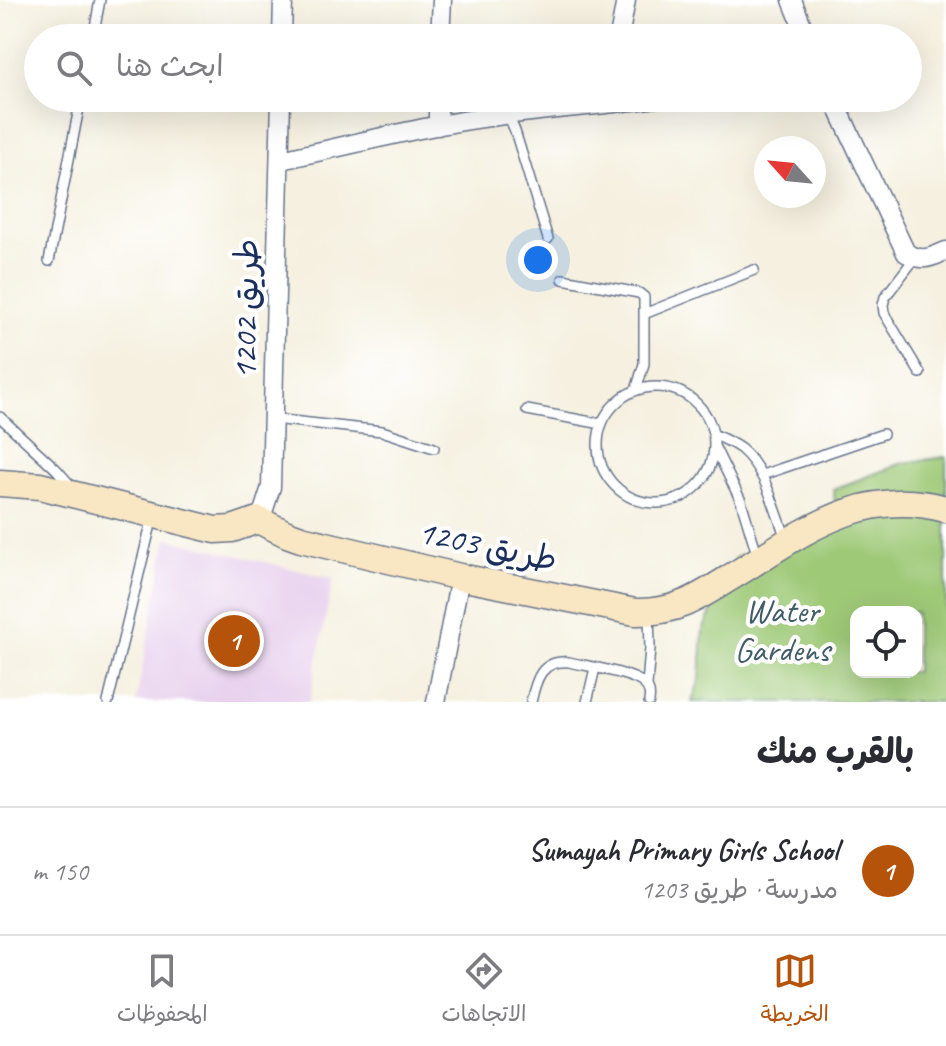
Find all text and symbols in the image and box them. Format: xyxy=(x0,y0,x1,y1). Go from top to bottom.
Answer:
search box xyxy=(24,24,922,112)
icon: search xyxy=(52,46,96,90)
text: ابحث هنا xyxy=(116,47,224,85)
north arrow xyxy=(754,136,826,208)
street label: طريق 1202 xyxy=(223,238,268,380)
your location xyxy=(518,240,558,280)
street label: طريق 1203 xyxy=(415,510,561,581)
park label: Water Gardens xyxy=(735,589,833,671)
map controls xyxy=(850,606,922,678)
button: locate xyxy=(850,606,922,678)
pin: 1 xyxy=(208,611,260,671)
text: بالقرب منك xyxy=(757,730,914,773)
text: Sumayah Primary Girls School xyxy=(528,831,838,869)
text: 150 m xyxy=(32,855,88,888)
text: 1 xyxy=(882,855,894,888)
text: مدرسة · طريق 1203 xyxy=(640,873,838,906)
tab: المحفوظات xyxy=(117,949,208,1033)
tab: الاتجاهات xyxy=(441,949,526,1033)
tab: الخريطة xyxy=(760,949,829,1033)

